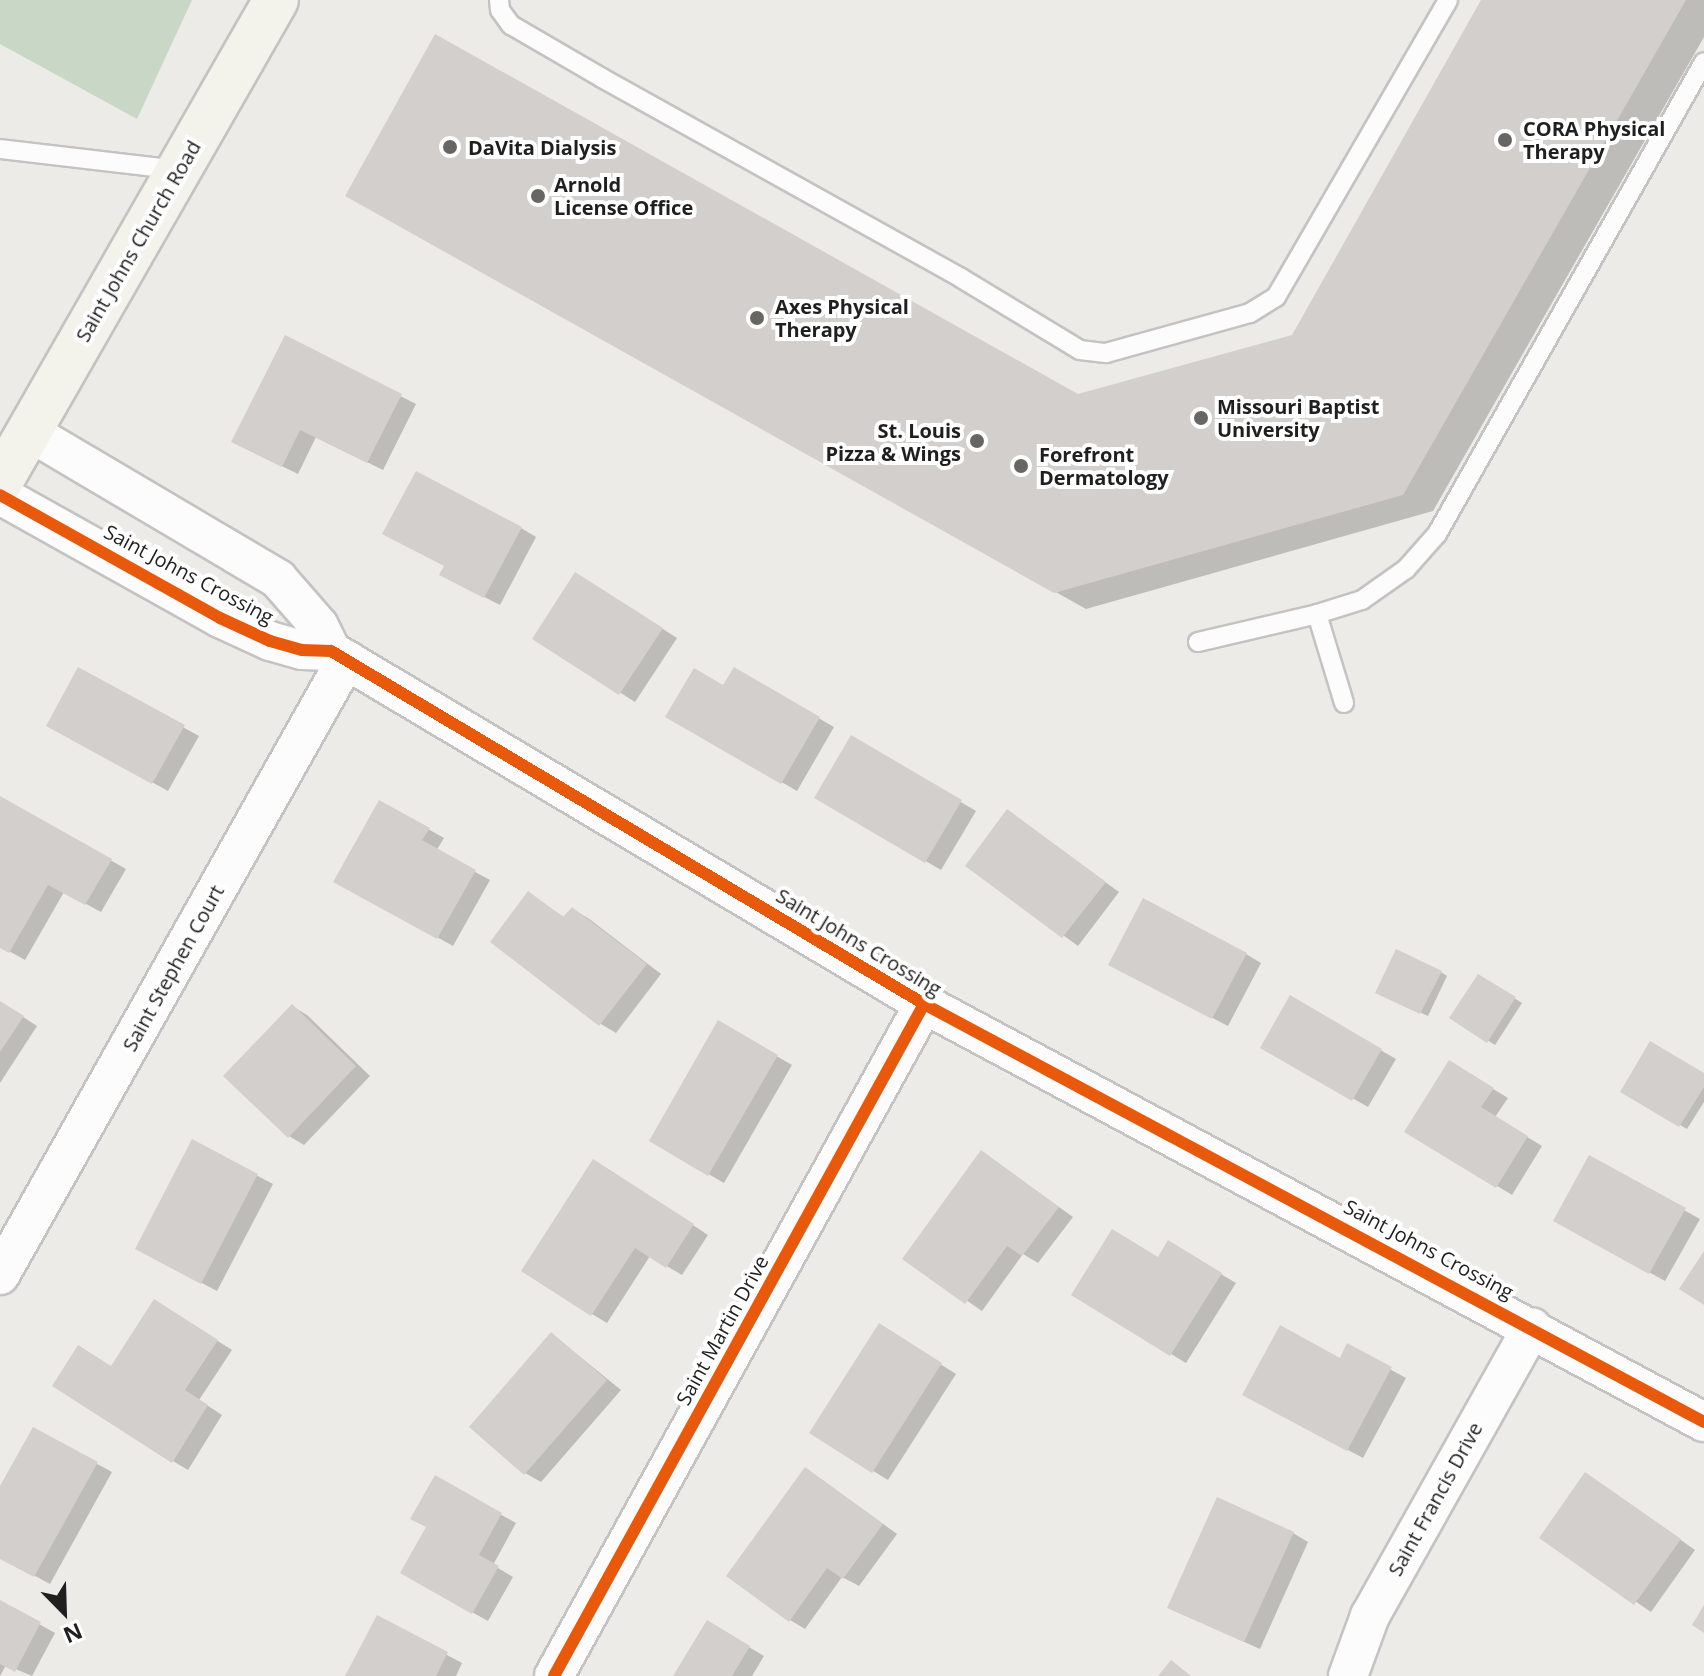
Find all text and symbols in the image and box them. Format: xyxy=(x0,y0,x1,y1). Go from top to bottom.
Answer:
place label: CORA Physical Therapy xyxy=(1523,116,1665,163)
marker: CORA Physical Therapy xyxy=(1494,129,1516,151)
place label: DaVita Dialysis xyxy=(468,135,616,159)
street label: Saint Johns Church Road xyxy=(70,136,206,346)
marker: DaVita Dialysis xyxy=(439,136,461,158)
place label: Arnold License Office xyxy=(554,172,693,219)
marker: Arnold License Office xyxy=(529,187,547,205)
place label: Axes Physical Therapy xyxy=(775,294,909,341)
marker: Axes Physical Therapy xyxy=(746,307,768,329)
place label: Missouri Baptist University xyxy=(1217,394,1379,441)
marker: Missouri Baptist University xyxy=(1192,409,1210,427)
place label: St. Louis Pizza & Wings xyxy=(826,418,961,465)
marker: St. Louis Pizza & Wings xyxy=(968,432,986,450)
place label: Forefront Dermatology xyxy=(1039,442,1169,489)
marker: Forefront Dermatology xyxy=(1010,455,1032,477)
street label: Saint Johns Crossing xyxy=(100,519,278,629)
street label: Saint Stephen Court xyxy=(117,881,229,1055)
street label: Saint Johns Crossing xyxy=(772,883,946,1001)
street label: Saint Johns Crossing xyxy=(1340,1194,1518,1304)
street label: Saint Martin Drive xyxy=(671,1251,773,1409)
street label: Saint Francis Drive xyxy=(1383,1418,1487,1580)
north arrow xyxy=(24,1572,104,1652)
text: N xyxy=(59,1617,87,1651)

